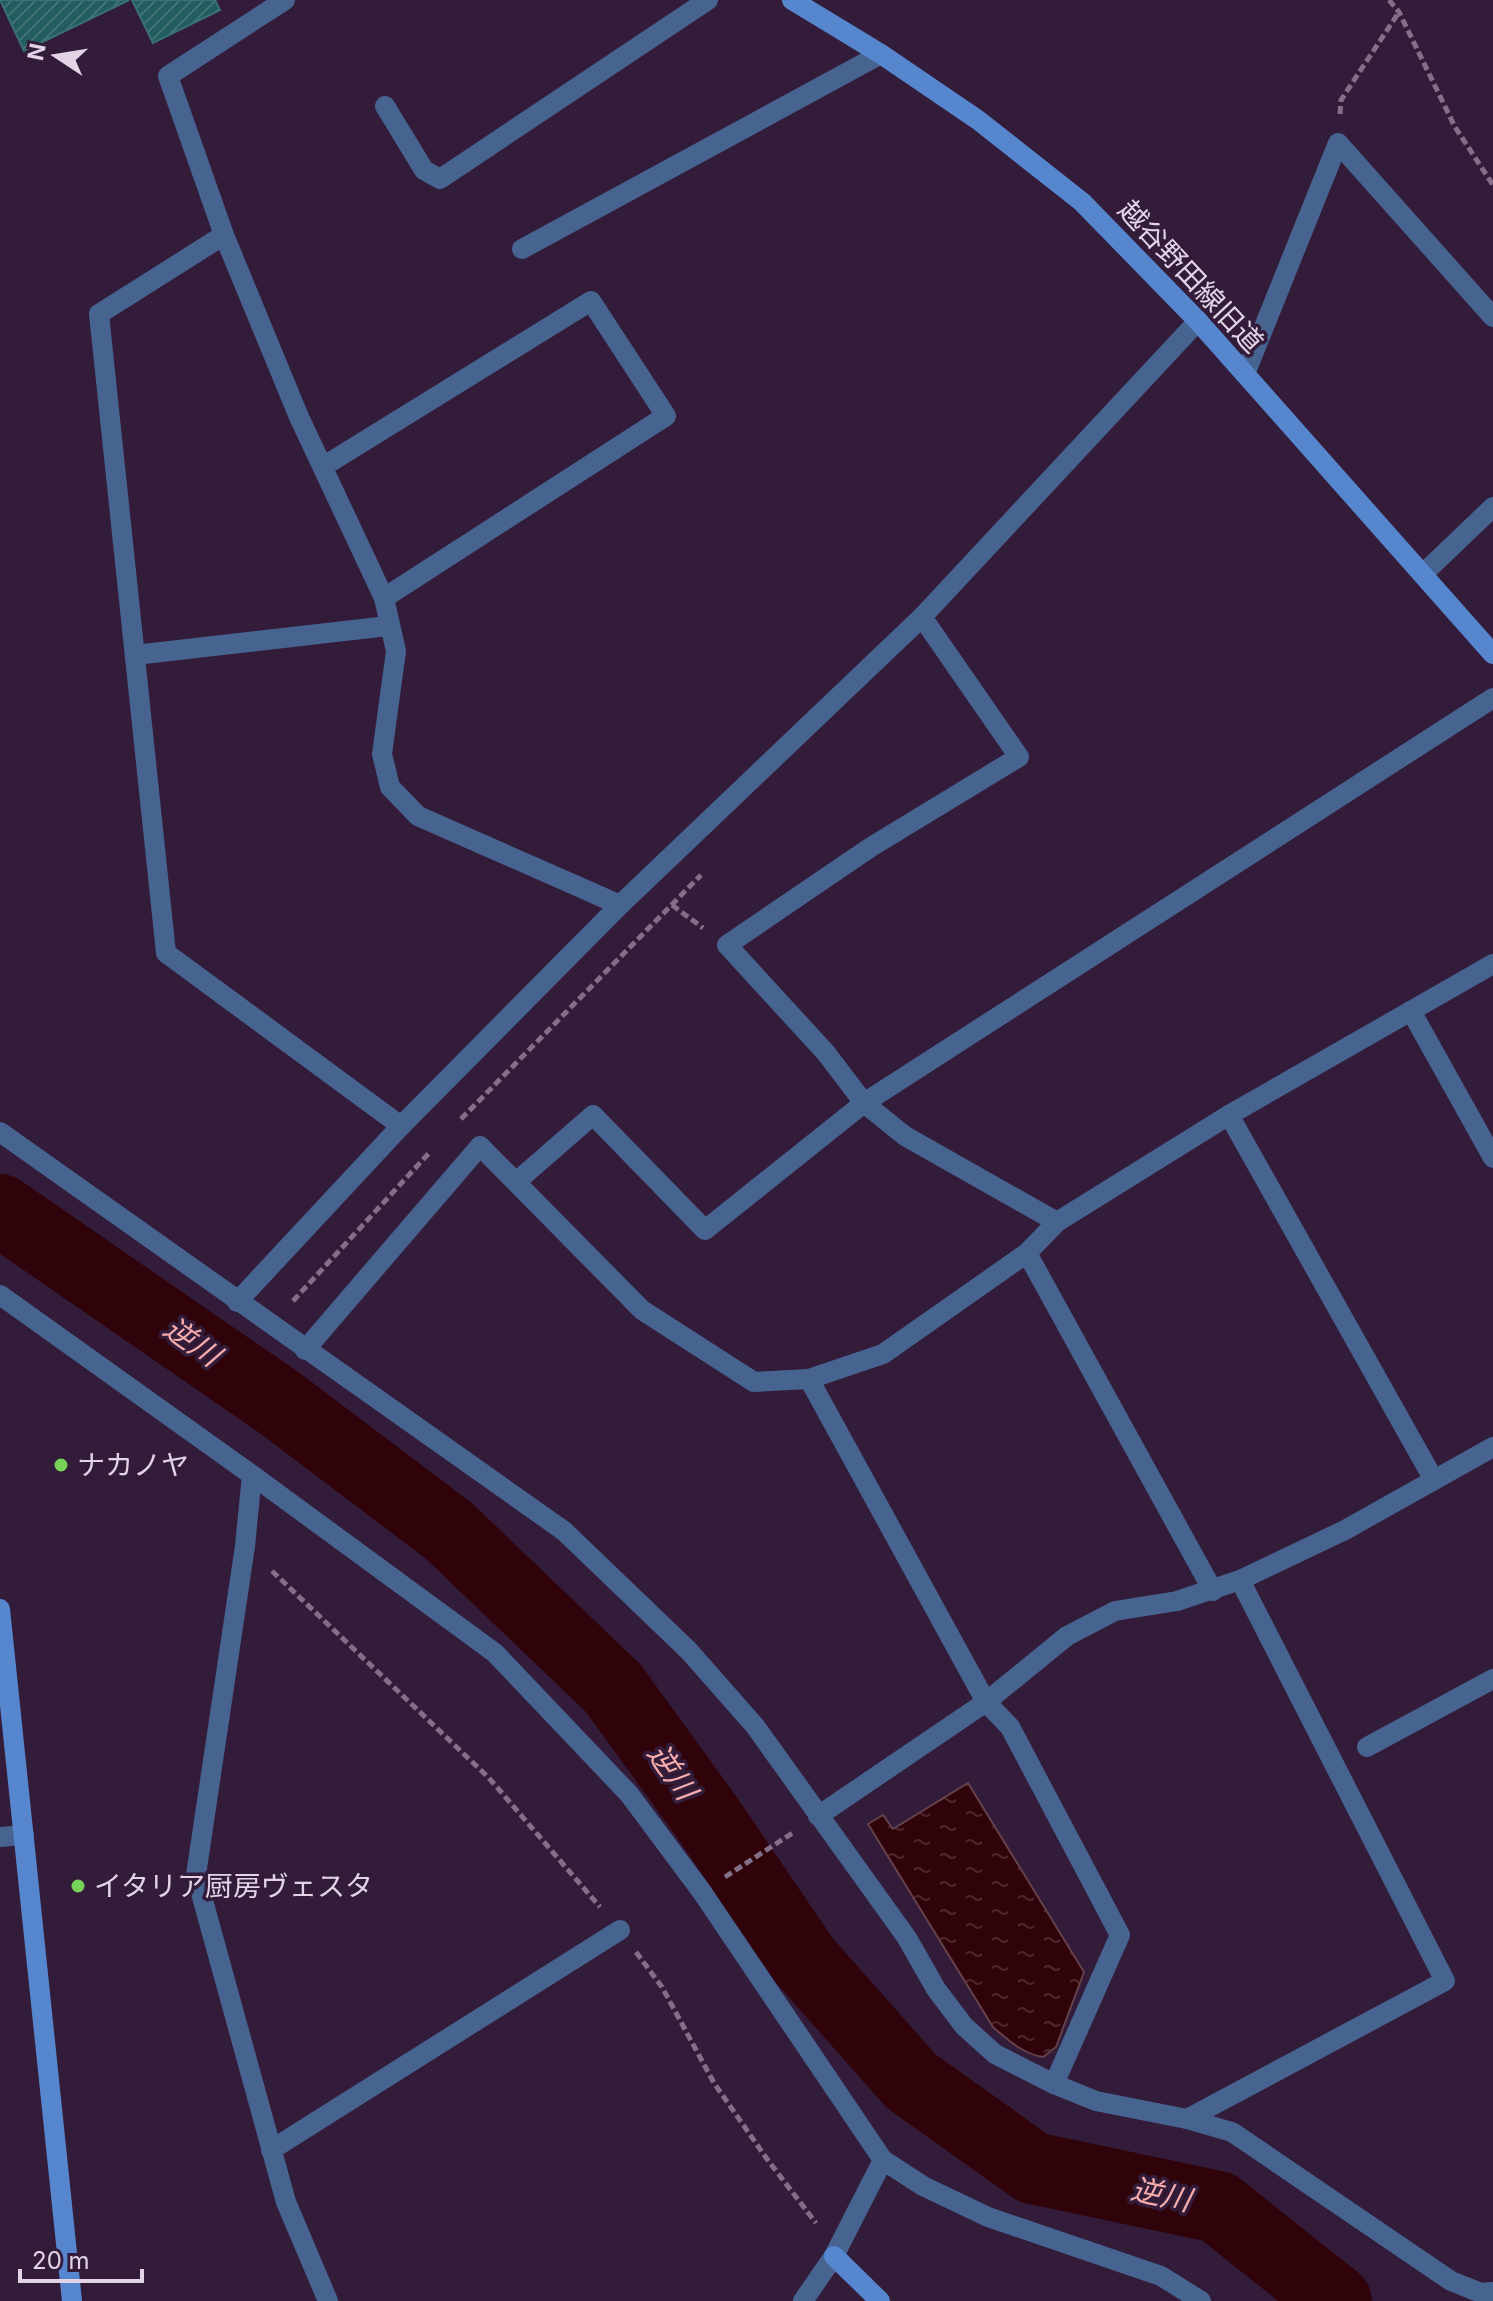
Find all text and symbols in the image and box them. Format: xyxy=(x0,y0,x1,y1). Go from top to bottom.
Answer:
north arrow xyxy=(16,16,96,96)
text: N xyxy=(22,41,51,63)
street label: 越谷野田線旧道 xyxy=(1112,193,1270,359)
water label: 逆川 xyxy=(158,1309,230,1375)
place label: ナカノヤ xyxy=(77,1448,189,1482)
marker: ナカノヤ xyxy=(52,1456,70,1474)
water label: 逆川 xyxy=(641,1737,706,1809)
place label: イタリア厨房ヴェスタ xyxy=(94,1869,373,1903)
marker: イタリア厨房ヴェスタ xyxy=(69,1877,87,1895)
water label: 逆川 xyxy=(1128,2170,1197,2218)
scale bar xyxy=(20,2233,142,2283)
text: 20 m xyxy=(32,2246,90,2275)

